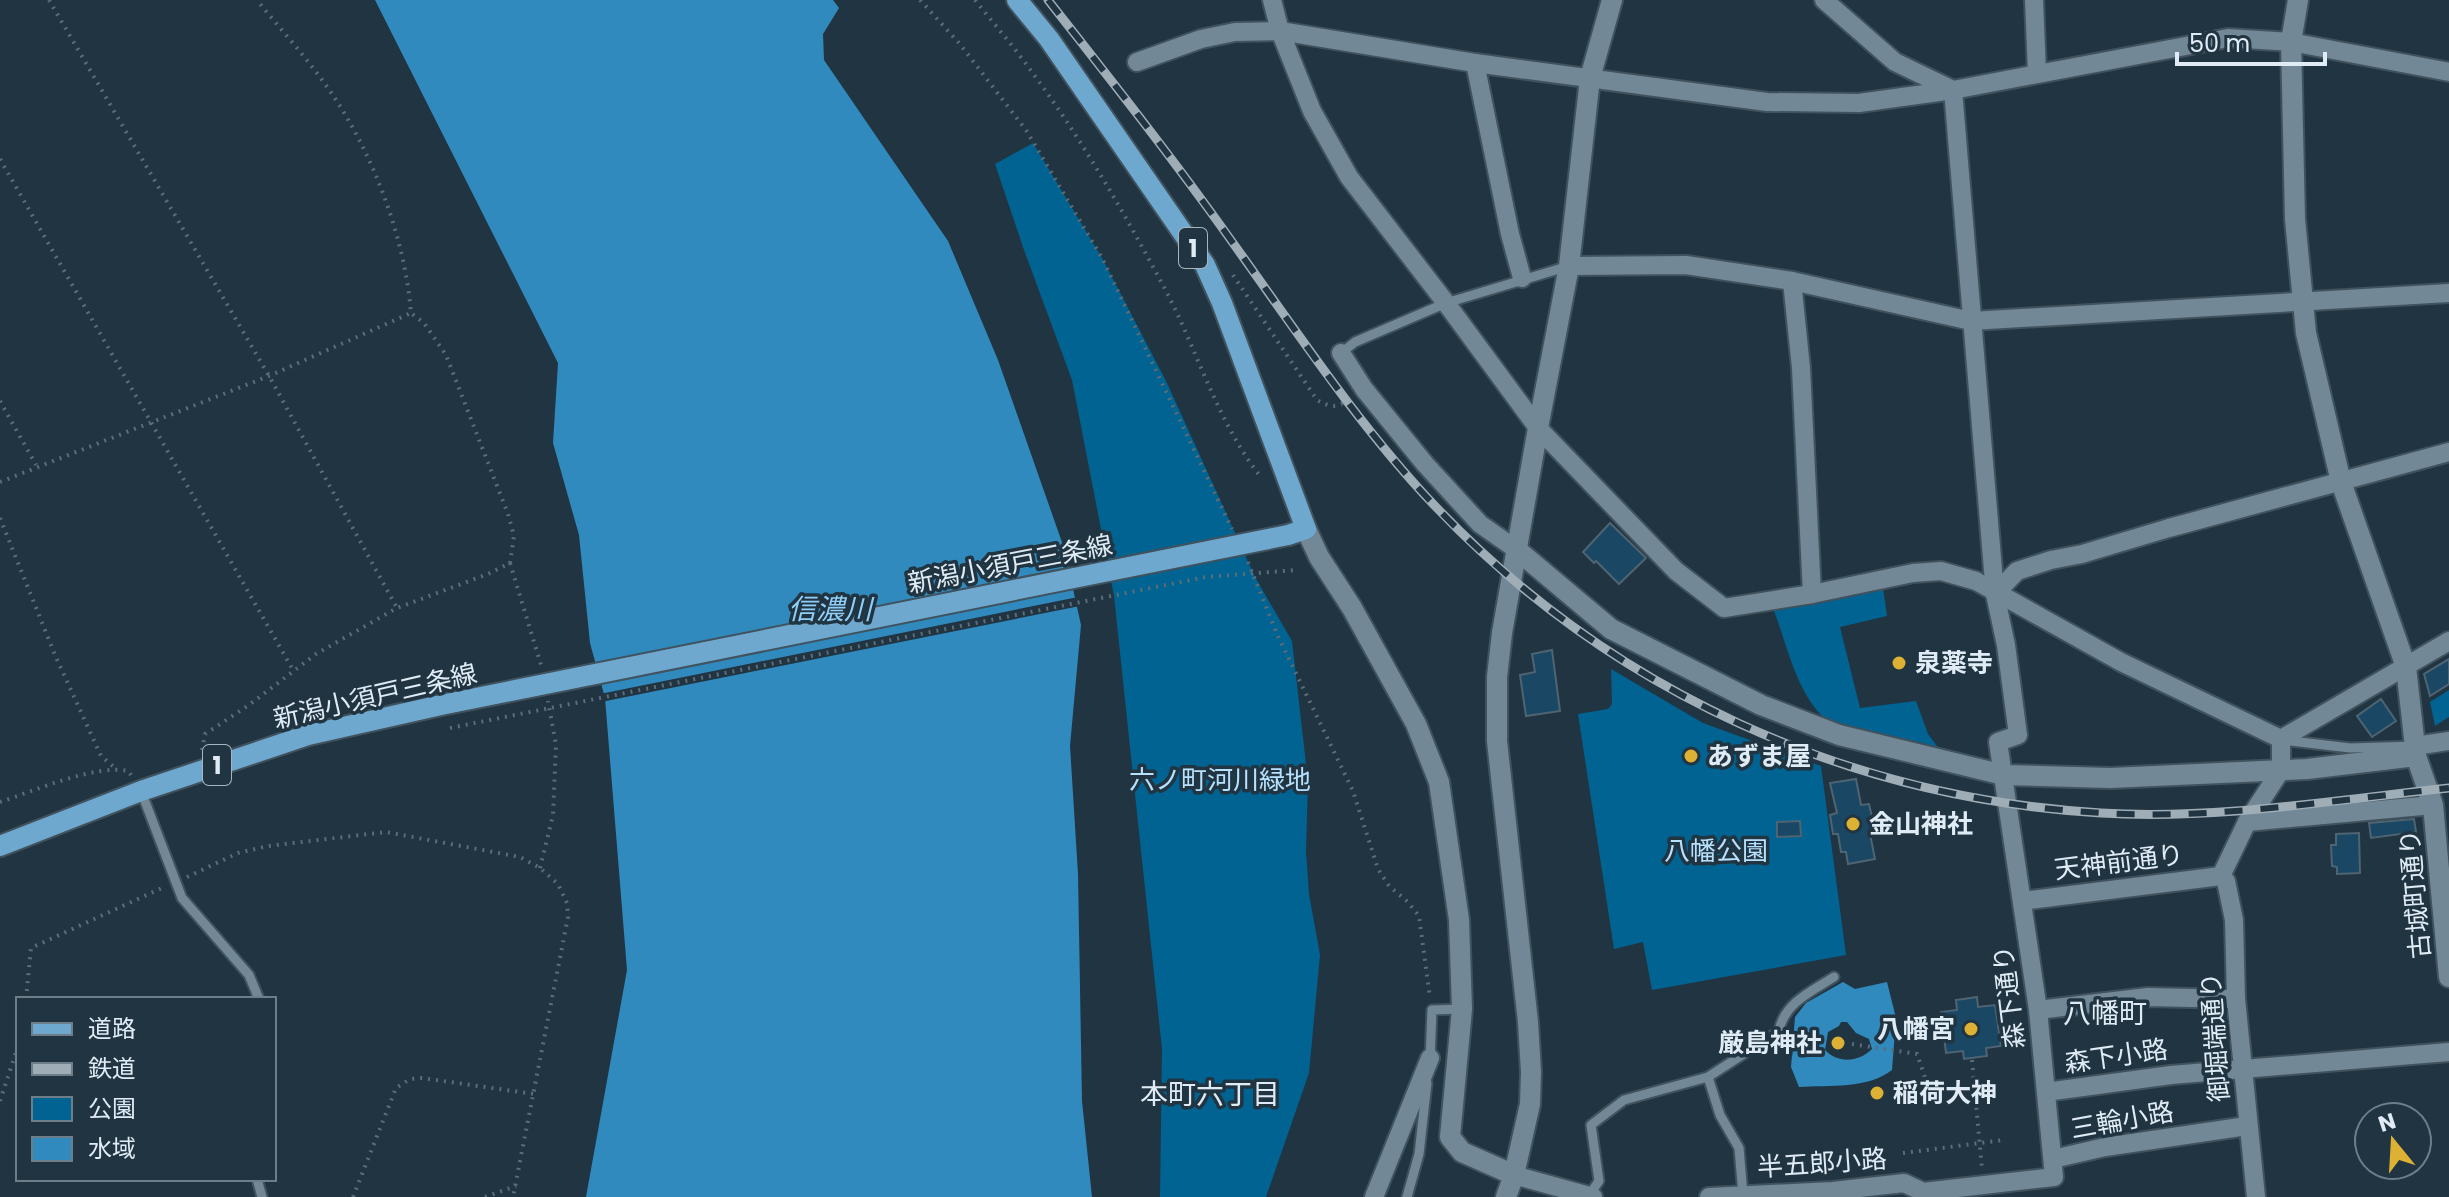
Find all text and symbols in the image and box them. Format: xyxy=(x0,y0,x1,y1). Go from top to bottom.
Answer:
scale bar xyxy=(2177,16,2325,66)
text: 50 m xyxy=(2189,27,2250,60)
road number: 1 xyxy=(1179,228,1207,268)
street label: 新潟小須戸三条線 xyxy=(904,526,1116,602)
water label: 信濃川 xyxy=(788,590,875,629)
place label: 泉薬寺 xyxy=(1915,645,1993,681)
marker: 泉薬寺 xyxy=(1890,654,1908,672)
street label: 新潟小須戸三条線 xyxy=(270,655,480,737)
place label: あずま屋 xyxy=(1707,738,1811,774)
road number: 1 xyxy=(203,745,231,785)
marker: あずま屋 xyxy=(1682,747,1700,765)
park label: 六ノ町河川緑地 xyxy=(1129,762,1311,798)
place label: 金山神社 xyxy=(1869,806,1973,842)
marker: 金山神社 xyxy=(1844,815,1862,833)
street label: 古城町通り xyxy=(2391,828,2439,960)
park label: 八幡公園 xyxy=(1664,833,1768,869)
street label: 天神前通り xyxy=(2052,836,2186,888)
street label: 森下通り xyxy=(1985,943,2033,1051)
street label: 御堀端通り xyxy=(2193,971,2237,1103)
district label: 八幡町 xyxy=(2063,994,2147,1033)
legend xyxy=(16,997,276,1181)
place label: 八幡宮 xyxy=(1877,1011,1955,1047)
text: 道路 xyxy=(88,1012,136,1045)
marker: 八幡宮 xyxy=(1962,1020,1980,1038)
place label: 厳島神社 xyxy=(1718,1025,1822,1061)
street label: 森下小路 xyxy=(2062,1031,2170,1081)
marker: 厳島神社 xyxy=(1829,1034,1847,1052)
text: 鉄道 xyxy=(88,1052,136,1085)
district label: 本町六丁目 xyxy=(1140,1075,1280,1114)
place label: 稲荷大神 xyxy=(1893,1075,1997,1111)
marker: 稲荷大神 xyxy=(1868,1084,1886,1102)
text: 公園 xyxy=(88,1092,136,1125)
street label: 三輪小路 xyxy=(2068,1093,2176,1147)
north arrow xyxy=(2353,1101,2433,1181)
text: N xyxy=(2374,1105,2400,1140)
text: 水域 xyxy=(88,1132,136,1165)
street label: 半五郎小路 xyxy=(1756,1141,1888,1185)

